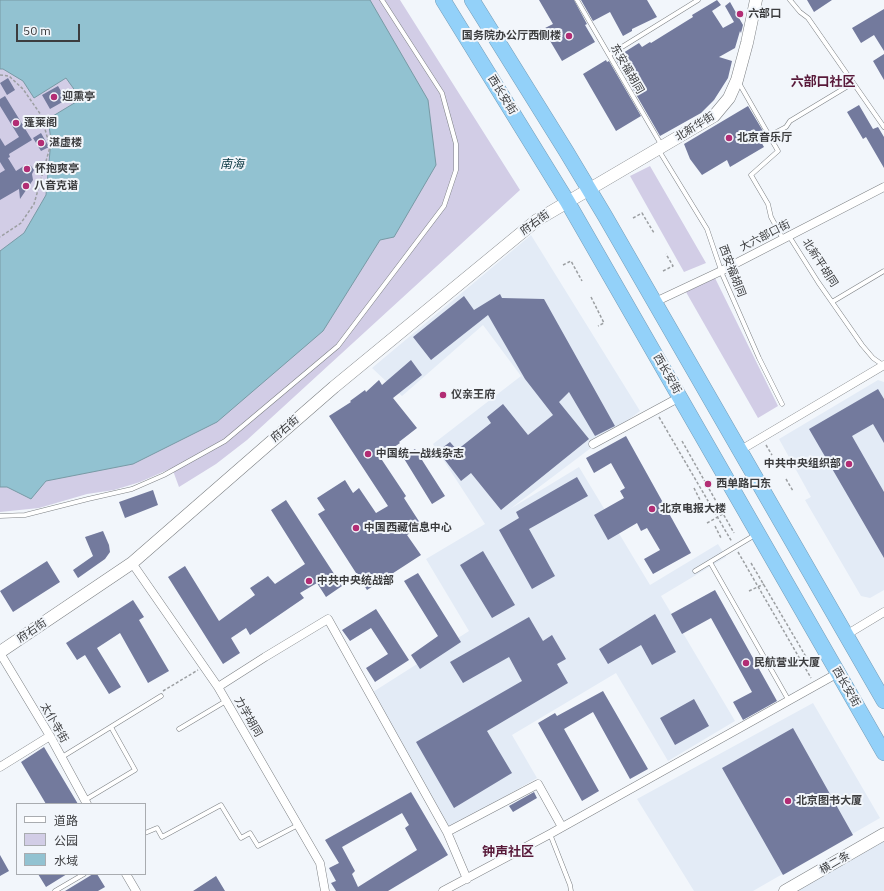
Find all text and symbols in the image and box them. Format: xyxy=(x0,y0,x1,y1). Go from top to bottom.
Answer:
place label: 六部口 xyxy=(748,7,781,21)
marker: 六部口 xyxy=(735,9,745,19)
scale bar xyxy=(18,16,82,42)
text: 50 m xyxy=(23,23,51,38)
place label: 国务院办公厅西侧楼 xyxy=(462,29,561,43)
marker: 国务院办公厅西侧楼 xyxy=(564,31,574,41)
street label: 东安福胡同 xyxy=(608,42,646,96)
street label: 西长安街 xyxy=(485,73,519,117)
district label: 六部口社区 xyxy=(791,74,855,90)
place label: 迎熏亭 xyxy=(62,90,95,104)
marker: 迎熏亭 xyxy=(49,92,59,102)
street label: 北新华街 xyxy=(673,110,717,144)
place label: 蓬莱阁 xyxy=(24,116,57,130)
marker: 蓬莱阁 xyxy=(11,118,21,128)
place label: 北京音乐厅 xyxy=(737,131,792,145)
marker: 北京音乐厅 xyxy=(724,133,734,143)
place label: 湛虚楼 xyxy=(49,136,82,150)
marker: 湛虚楼 xyxy=(36,138,46,148)
water label: 南海 xyxy=(220,158,244,172)
place label: 怀抱爽亭 xyxy=(35,162,79,176)
marker: 怀抱爽亭 xyxy=(22,164,32,174)
place label: 八音克谐 xyxy=(34,179,78,193)
marker: 八音克谐 xyxy=(21,181,31,191)
street label: 府右街 xyxy=(518,208,552,238)
street label: 大六部口街 xyxy=(738,218,792,254)
street label: 北新平胡同 xyxy=(799,236,841,290)
street label: 西安福胡同 xyxy=(716,243,748,299)
street label: 西长安街 xyxy=(650,352,684,396)
place label: 仪亲王府 xyxy=(451,388,495,402)
marker: 仪亲王府 xyxy=(438,390,448,400)
street label: 府右街 xyxy=(268,413,302,445)
place label: 中国统一战线杂志 xyxy=(376,447,464,461)
marker: 中国统一战线杂志 xyxy=(363,449,373,459)
place label: 中共中央组织部 xyxy=(764,457,841,471)
marker: 中共中央组织部 xyxy=(844,459,854,469)
place label: 西单路口东 xyxy=(716,477,771,491)
marker: 西单路口东 xyxy=(703,479,713,489)
place label: 北京电报大楼 xyxy=(660,502,726,516)
marker: 北京电报大楼 xyxy=(647,504,657,514)
place label: 中国西藏信息中心 xyxy=(364,521,452,535)
marker: 中国西藏信息中心 xyxy=(351,523,361,533)
place label: 中共中央统战部 xyxy=(317,574,394,588)
marker: 中共中央统战部 xyxy=(304,576,314,586)
street label: 府右街 xyxy=(15,616,49,646)
place label: 民航营业大厦 xyxy=(754,656,820,670)
marker: 民航营业大厦 xyxy=(741,658,751,668)
street label: 西长安街 xyxy=(829,665,863,709)
street label: 力学胡同 xyxy=(231,695,265,739)
street label: 太仆寺街 xyxy=(37,701,71,745)
place label: 北京图书大厦 xyxy=(796,794,862,808)
marker: 北京图书大厦 xyxy=(783,796,793,806)
legend xyxy=(16,803,146,875)
text: 道路 xyxy=(54,813,78,828)
text: 公园 xyxy=(54,833,78,848)
district label: 钟声社区 xyxy=(482,844,534,860)
street label: 横二条 xyxy=(817,849,853,877)
text: 水域 xyxy=(54,853,78,868)

